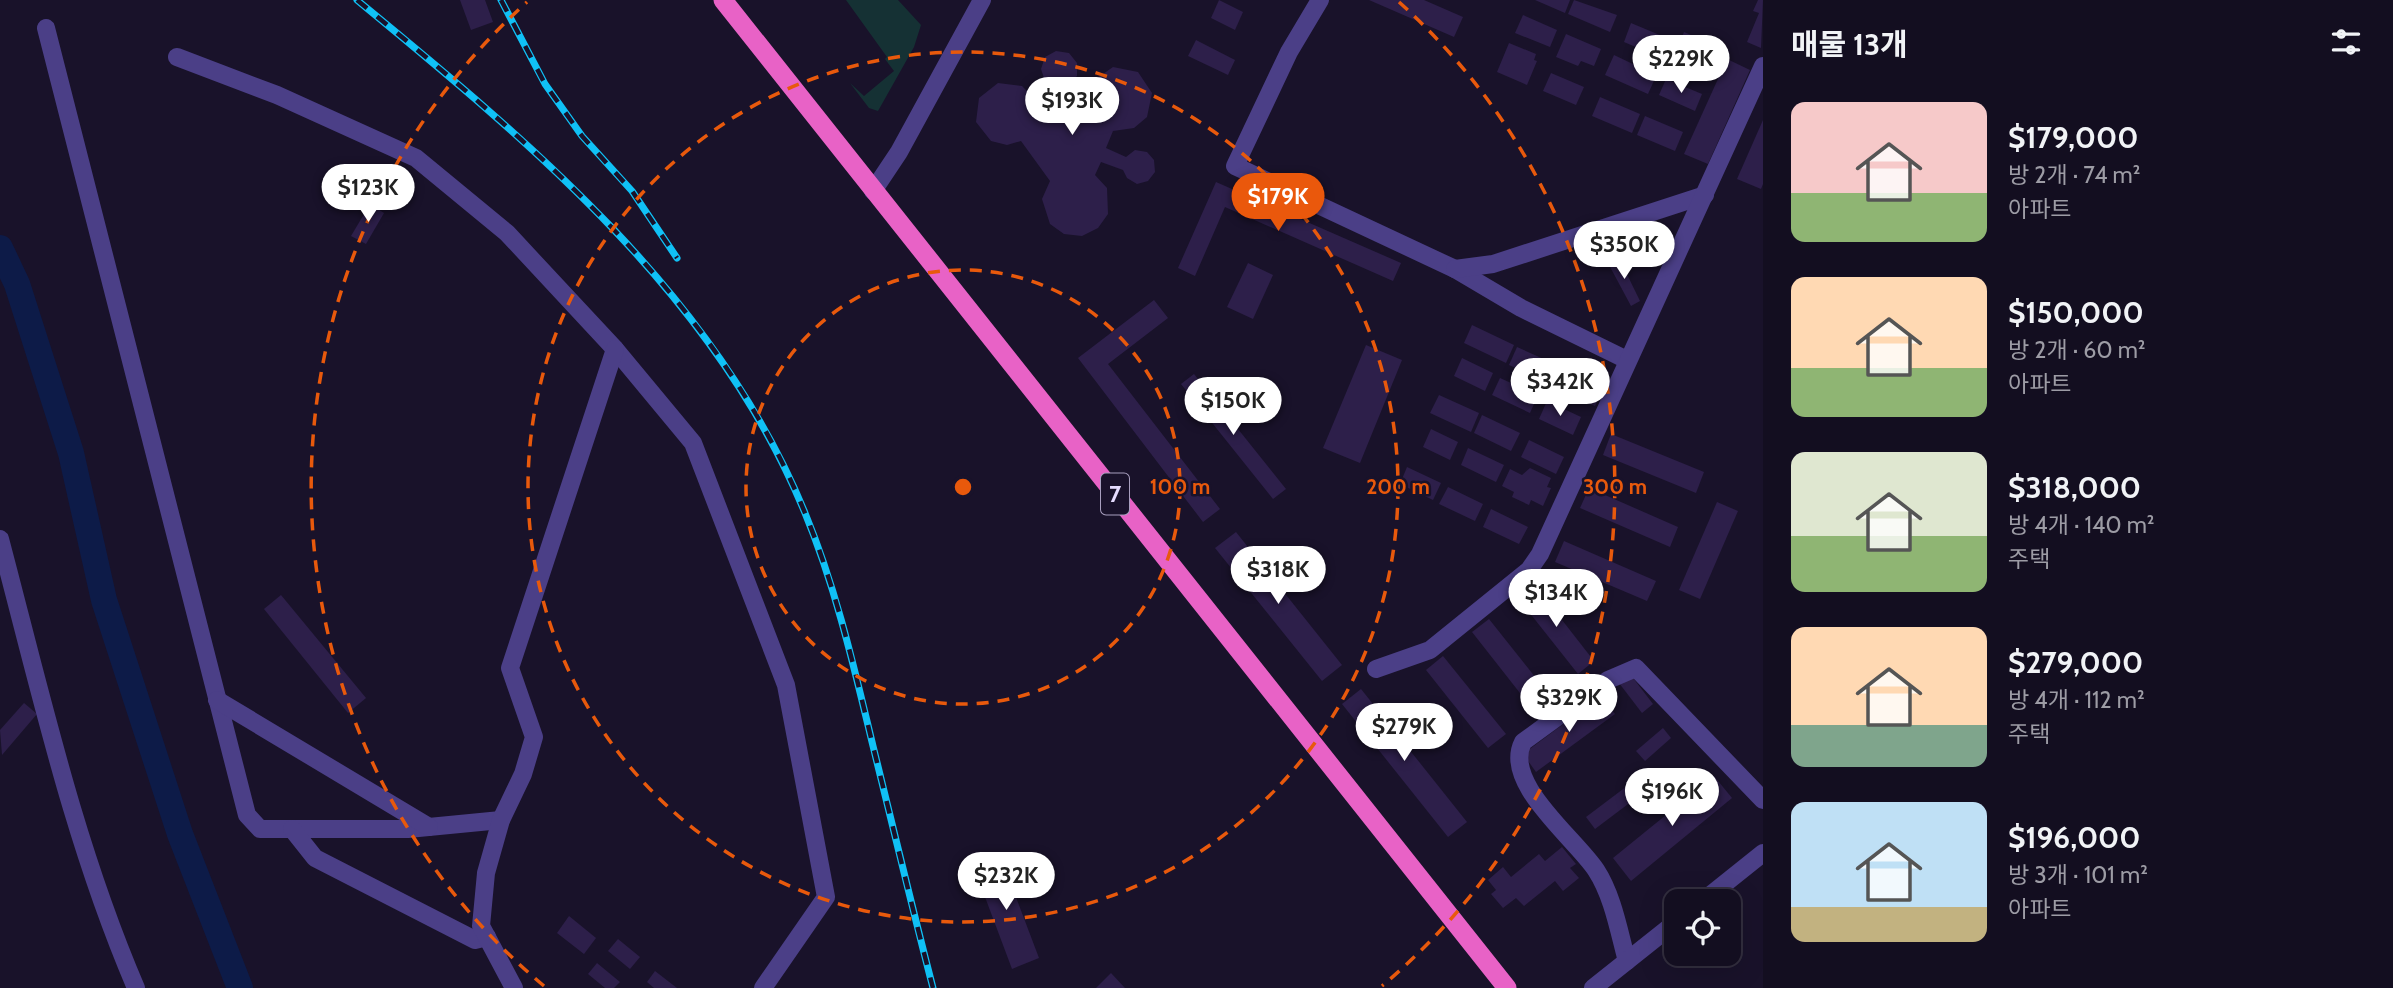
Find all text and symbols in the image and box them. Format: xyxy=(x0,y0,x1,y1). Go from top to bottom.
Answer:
icon: filters xyxy=(2327,23,2365,61)
text: 매물 13개 xyxy=(1791,26,1908,63)
pin: $229K xyxy=(1632,36,1730,95)
text: $229K xyxy=(1648,44,1714,72)
pin: $193K xyxy=(1023,78,1121,137)
text: $193K xyxy=(1041,86,1103,114)
text: $179,000 xyxy=(2008,119,2138,156)
icon: home xyxy=(1847,130,1931,214)
text: 방 2개 · 74 m² xyxy=(2008,161,2140,189)
pin: $123K xyxy=(319,164,417,224)
text: $123K xyxy=(338,173,398,201)
pin: $179K xyxy=(1229,174,1327,233)
text: $179K xyxy=(1248,182,1308,210)
text: 아파트 xyxy=(2008,195,2071,223)
pin: $350K xyxy=(1575,222,1673,281)
text: $350K xyxy=(1590,230,1658,258)
text: $150,000 xyxy=(2008,294,2144,331)
icon: home xyxy=(1847,305,1931,389)
text: 방 2개 · 60 m² xyxy=(2008,336,2145,364)
pin: $342K xyxy=(1511,358,1609,418)
text: $342K xyxy=(1527,367,1593,395)
text: 아파트 xyxy=(2008,370,2071,398)
pin: $150K xyxy=(1184,378,1282,437)
text: $150K xyxy=(1201,386,1265,414)
text: $318,000 xyxy=(2008,469,2141,506)
road number: 7 xyxy=(1101,474,1129,514)
text: 100 m xyxy=(1150,474,1210,499)
text: 200 m xyxy=(1366,474,1430,499)
text: 300 m xyxy=(1583,474,1647,499)
centre of rings xyxy=(951,475,975,499)
icon: home xyxy=(1847,480,1931,564)
text: 방 4개 · 140 m² xyxy=(2008,511,2154,539)
text: 주택 xyxy=(2008,545,2050,573)
pin: $318K xyxy=(1229,546,1327,606)
text: $318K xyxy=(1247,555,1309,583)
pin: $134K xyxy=(1507,570,1605,629)
text: $134K xyxy=(1525,578,1587,606)
text: $279,000 xyxy=(2008,644,2143,681)
icon: home xyxy=(1847,655,1931,739)
pin: $329K xyxy=(1520,674,1618,734)
text: $329K xyxy=(1536,683,1602,711)
text: 방 4개 · 112 m² xyxy=(2008,686,2145,714)
pin: $279K xyxy=(1355,704,1453,763)
text: $279K xyxy=(1372,712,1436,740)
text: 주택 xyxy=(2008,720,2050,748)
pin: $196K xyxy=(1623,768,1721,828)
text: $196K xyxy=(1641,777,1703,805)
text: $196,000 xyxy=(2008,819,2140,856)
icon: home xyxy=(1847,830,1931,914)
pin: $232K xyxy=(957,852,1055,912)
text: $232K xyxy=(974,861,1038,889)
text: 방 3개 · 101 m² xyxy=(2008,861,2148,889)
map controls xyxy=(1664,889,1741,966)
button: locate xyxy=(1664,889,1741,966)
text: 아파트 xyxy=(2008,895,2071,923)

